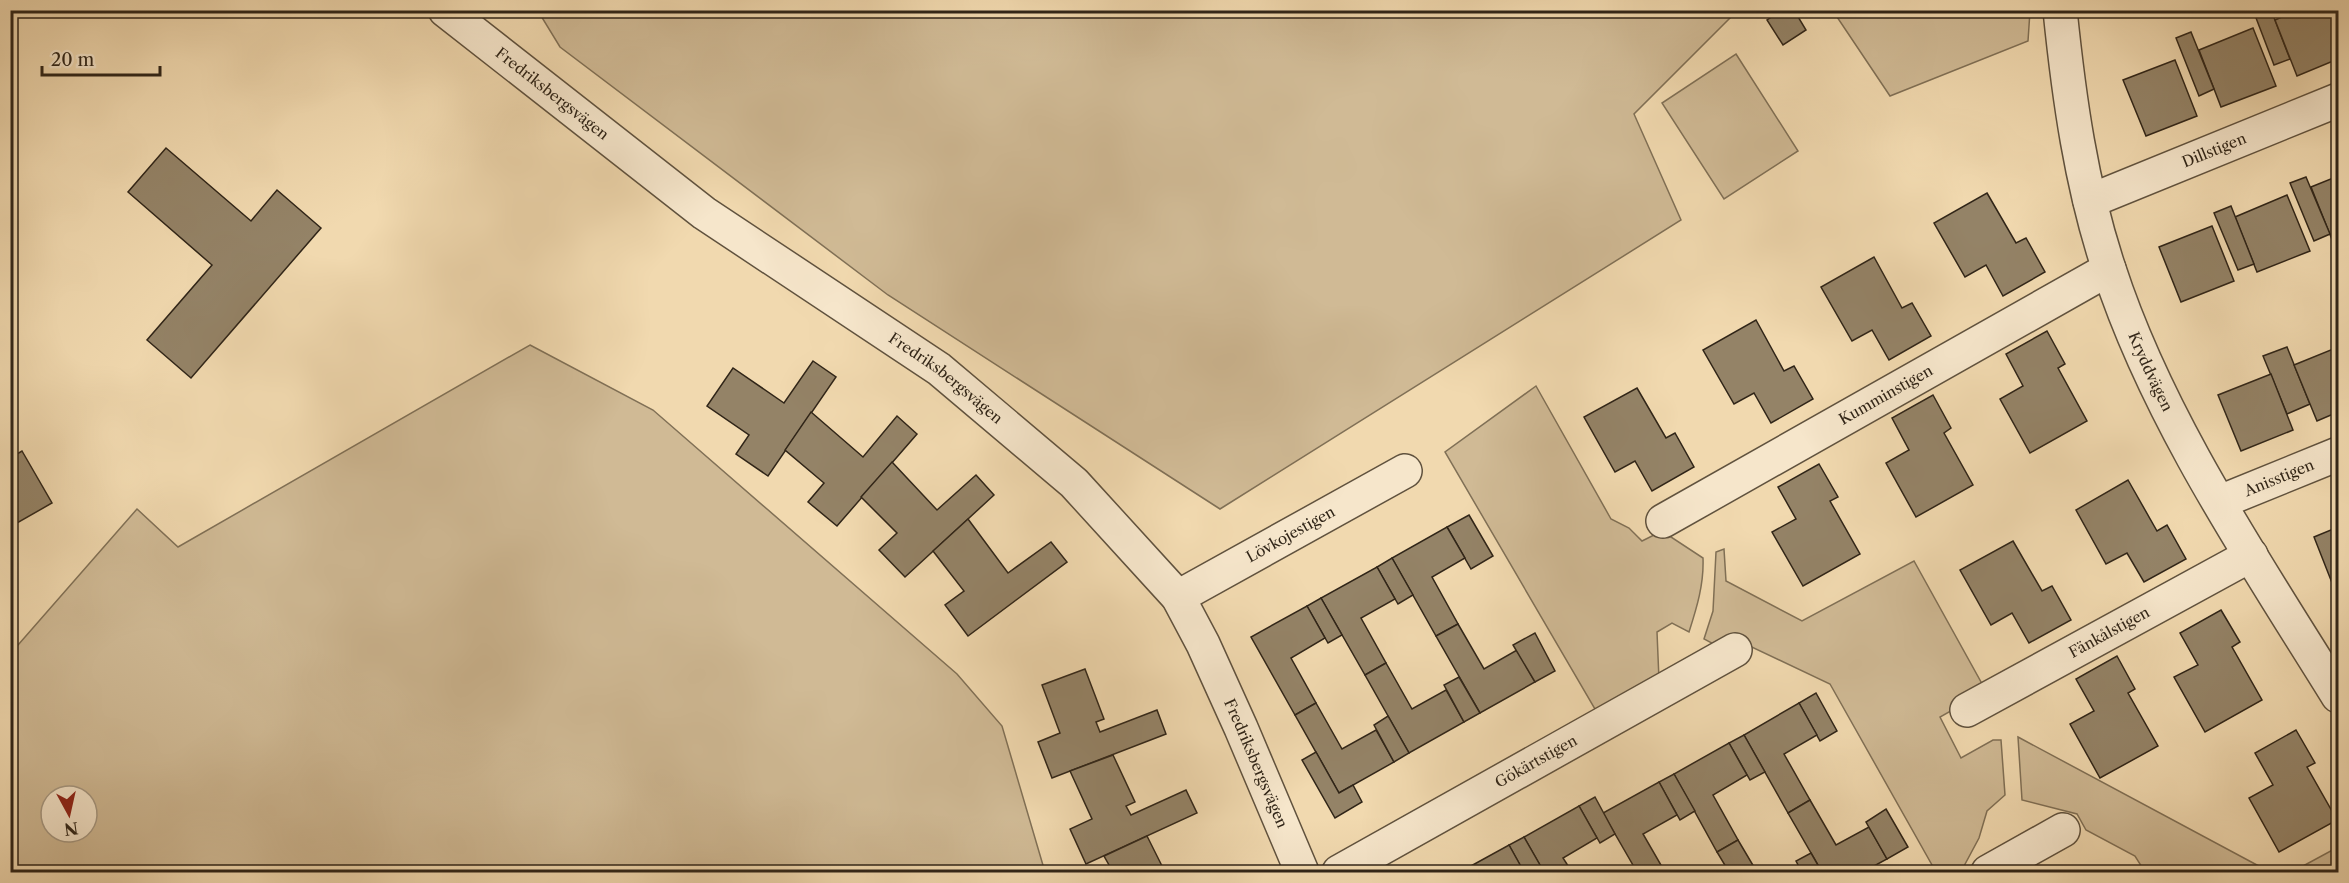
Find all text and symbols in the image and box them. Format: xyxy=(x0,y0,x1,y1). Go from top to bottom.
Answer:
scale bar xyxy=(42,39,160,77)
street label: Fredriksbergsvägen xyxy=(492,43,613,144)
text: 20 m xyxy=(51,49,95,71)
street label: Dillstigen xyxy=(2179,128,2249,172)
street label: Fredriksbergsvägen xyxy=(885,328,1007,428)
street label: Kryddvägen xyxy=(2124,329,2178,415)
street label: Kumminstigen xyxy=(1835,360,1936,429)
street label: Anisstigen xyxy=(2240,455,2317,500)
street label: Lövkojestigen xyxy=(1243,501,1339,566)
street label: Fänkålstigen xyxy=(2065,602,2153,662)
street label: Fredriksbergsvägen xyxy=(1220,696,1293,831)
street label: Gökärtstigen xyxy=(1491,730,1581,792)
north arrow xyxy=(39,784,99,844)
text: N xyxy=(63,818,79,840)

